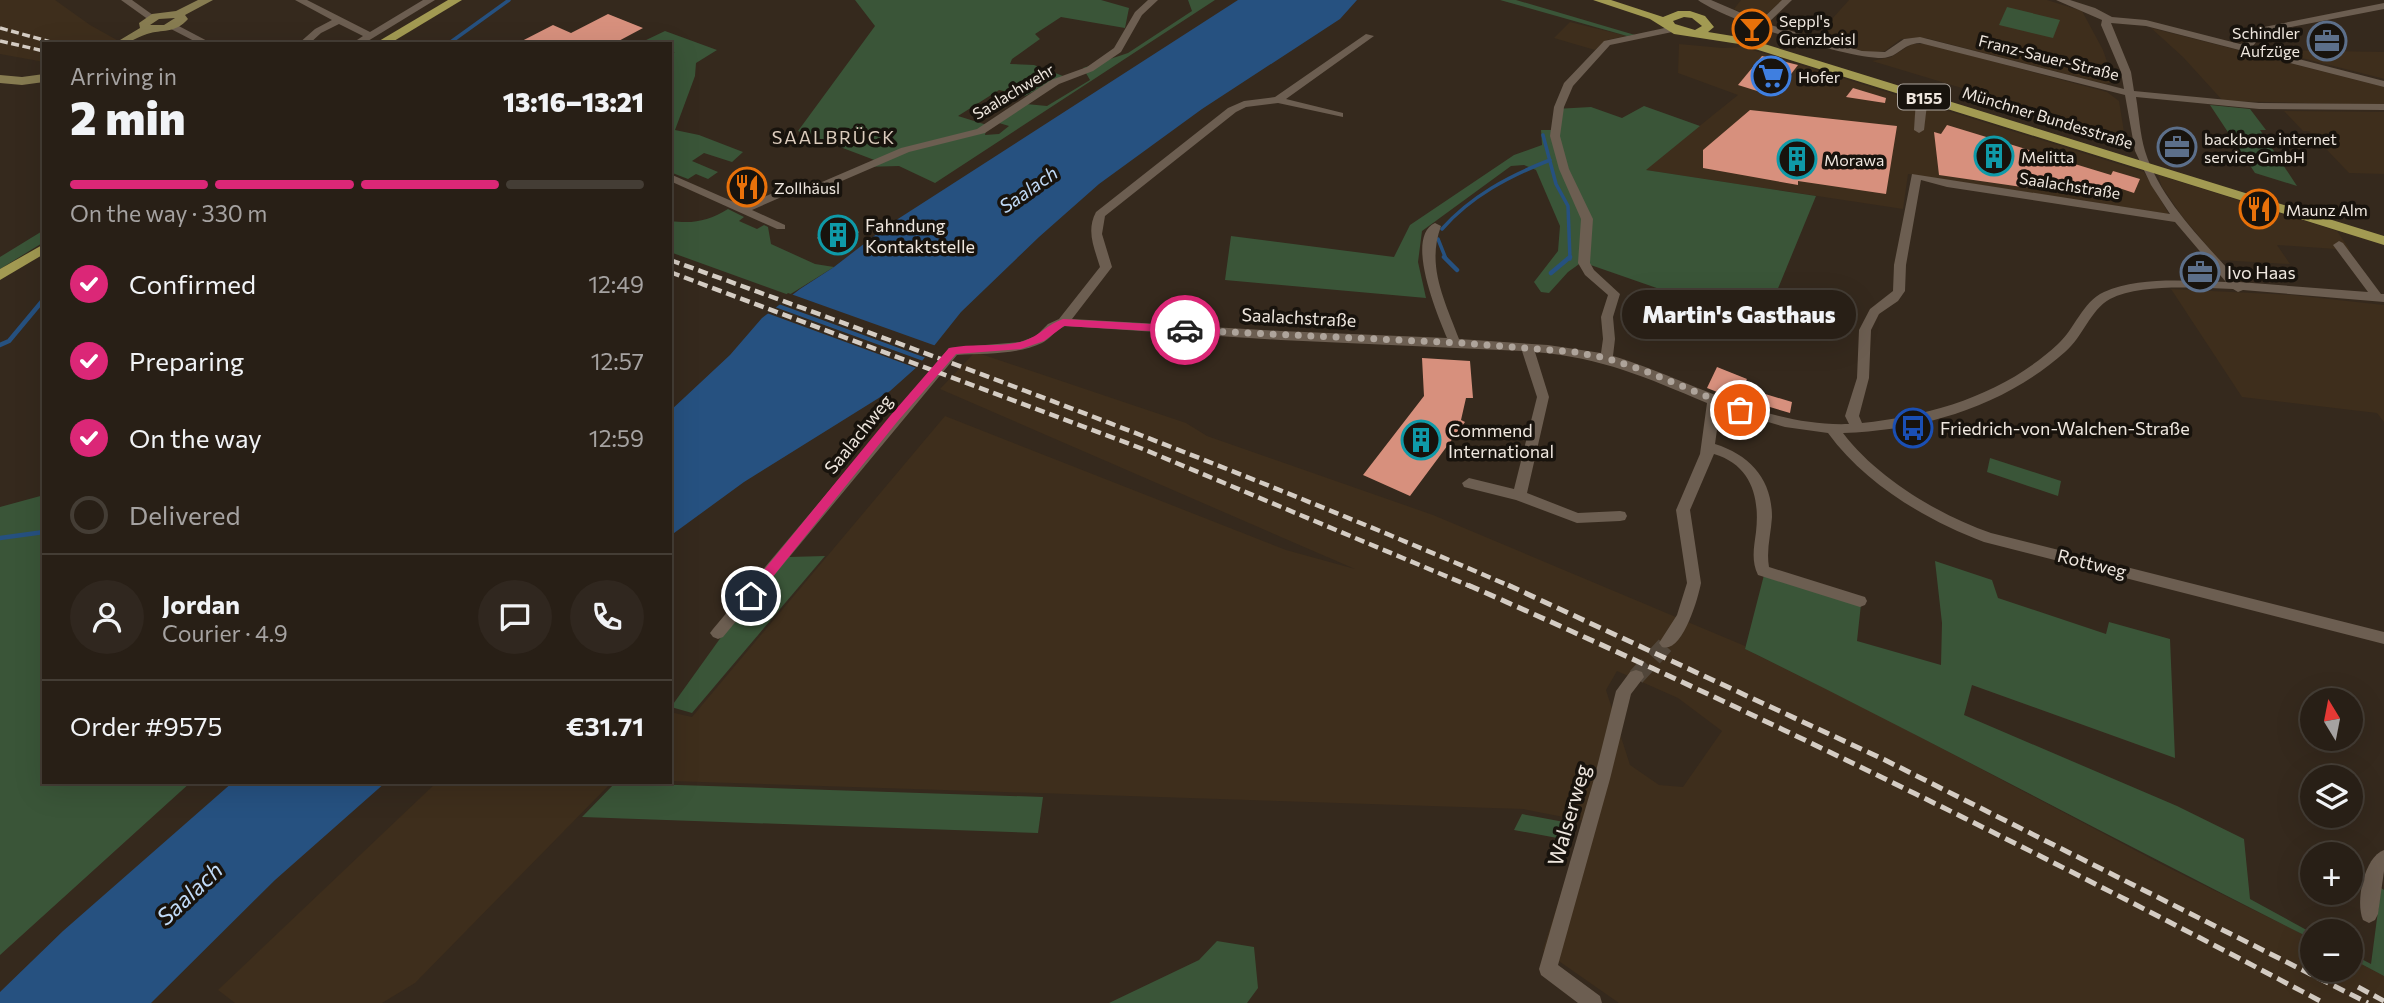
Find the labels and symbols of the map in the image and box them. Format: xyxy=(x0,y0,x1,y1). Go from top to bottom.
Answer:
bar icon: Seppl's Grenzbeisl xyxy=(1731,8,1773,50)
place label: Seppl's Grenzbeisl xyxy=(1779,11,1856,48)
office icon: Schindler Aufzüge xyxy=(2306,20,2348,62)
place label: Schindler Aufzüge xyxy=(2232,23,2301,60)
street label: Franz-Sauer-Straße xyxy=(1977,30,2121,84)
supermarket icon: Hofer xyxy=(1750,55,1792,97)
street label: Saalachwehr xyxy=(969,59,1058,123)
place label: Hofer xyxy=(1798,67,1841,86)
street label: Münchner Bundesstraße xyxy=(1960,82,2136,152)
road number: B155 xyxy=(1898,85,1950,110)
district label: SAALBRÜCK xyxy=(772,126,896,148)
office icon: backbone internet service GmbH xyxy=(2156,126,2198,168)
place label: backbone internet service GmbH xyxy=(2204,129,2337,166)
building icon: Melitta xyxy=(1973,135,2015,177)
building icon: Morawa xyxy=(1776,138,1818,180)
place label: Melitta xyxy=(2021,147,2074,166)
place label: Morawa xyxy=(1824,150,1884,169)
water label: Saalach xyxy=(994,161,1062,217)
restaurant icon: Zollhäusl xyxy=(726,166,768,208)
street label: Saalachstraße xyxy=(2018,168,2122,202)
place label: Zollhäusl xyxy=(774,178,840,197)
restaurant icon: Maunz Alm xyxy=(2238,188,2280,230)
place label: Maunz Alm xyxy=(2286,200,2368,219)
building icon: Fahndung Kontaktstelle xyxy=(817,214,859,256)
place label: Fahndung Kontaktstelle xyxy=(865,214,975,257)
office icon: Ivo Haas xyxy=(2179,251,2221,293)
place label: Ivo Haas xyxy=(2227,261,2296,283)
callout: Martin's Gasthaus xyxy=(1623,291,1857,340)
courier xyxy=(1150,295,1220,365)
street label: Saalachstraße xyxy=(1241,303,1357,331)
pin xyxy=(1710,380,1770,440)
street label: Saalachweg xyxy=(819,390,897,478)
bus stop icon: Friedrich-von-Walchen-Straße xyxy=(1892,407,1934,449)
place label: Friedrich-von-Walchen-Straße xyxy=(1940,417,2190,439)
building icon: Commend International xyxy=(1400,419,1442,461)
place label: Commend International xyxy=(1448,419,1554,462)
street label: Rottweg xyxy=(2055,544,2129,582)
pin xyxy=(721,566,781,626)
north arrow xyxy=(2300,688,2362,751)
street label: Walserweg xyxy=(1542,761,1594,869)
water label: Saalach xyxy=(150,855,228,931)

